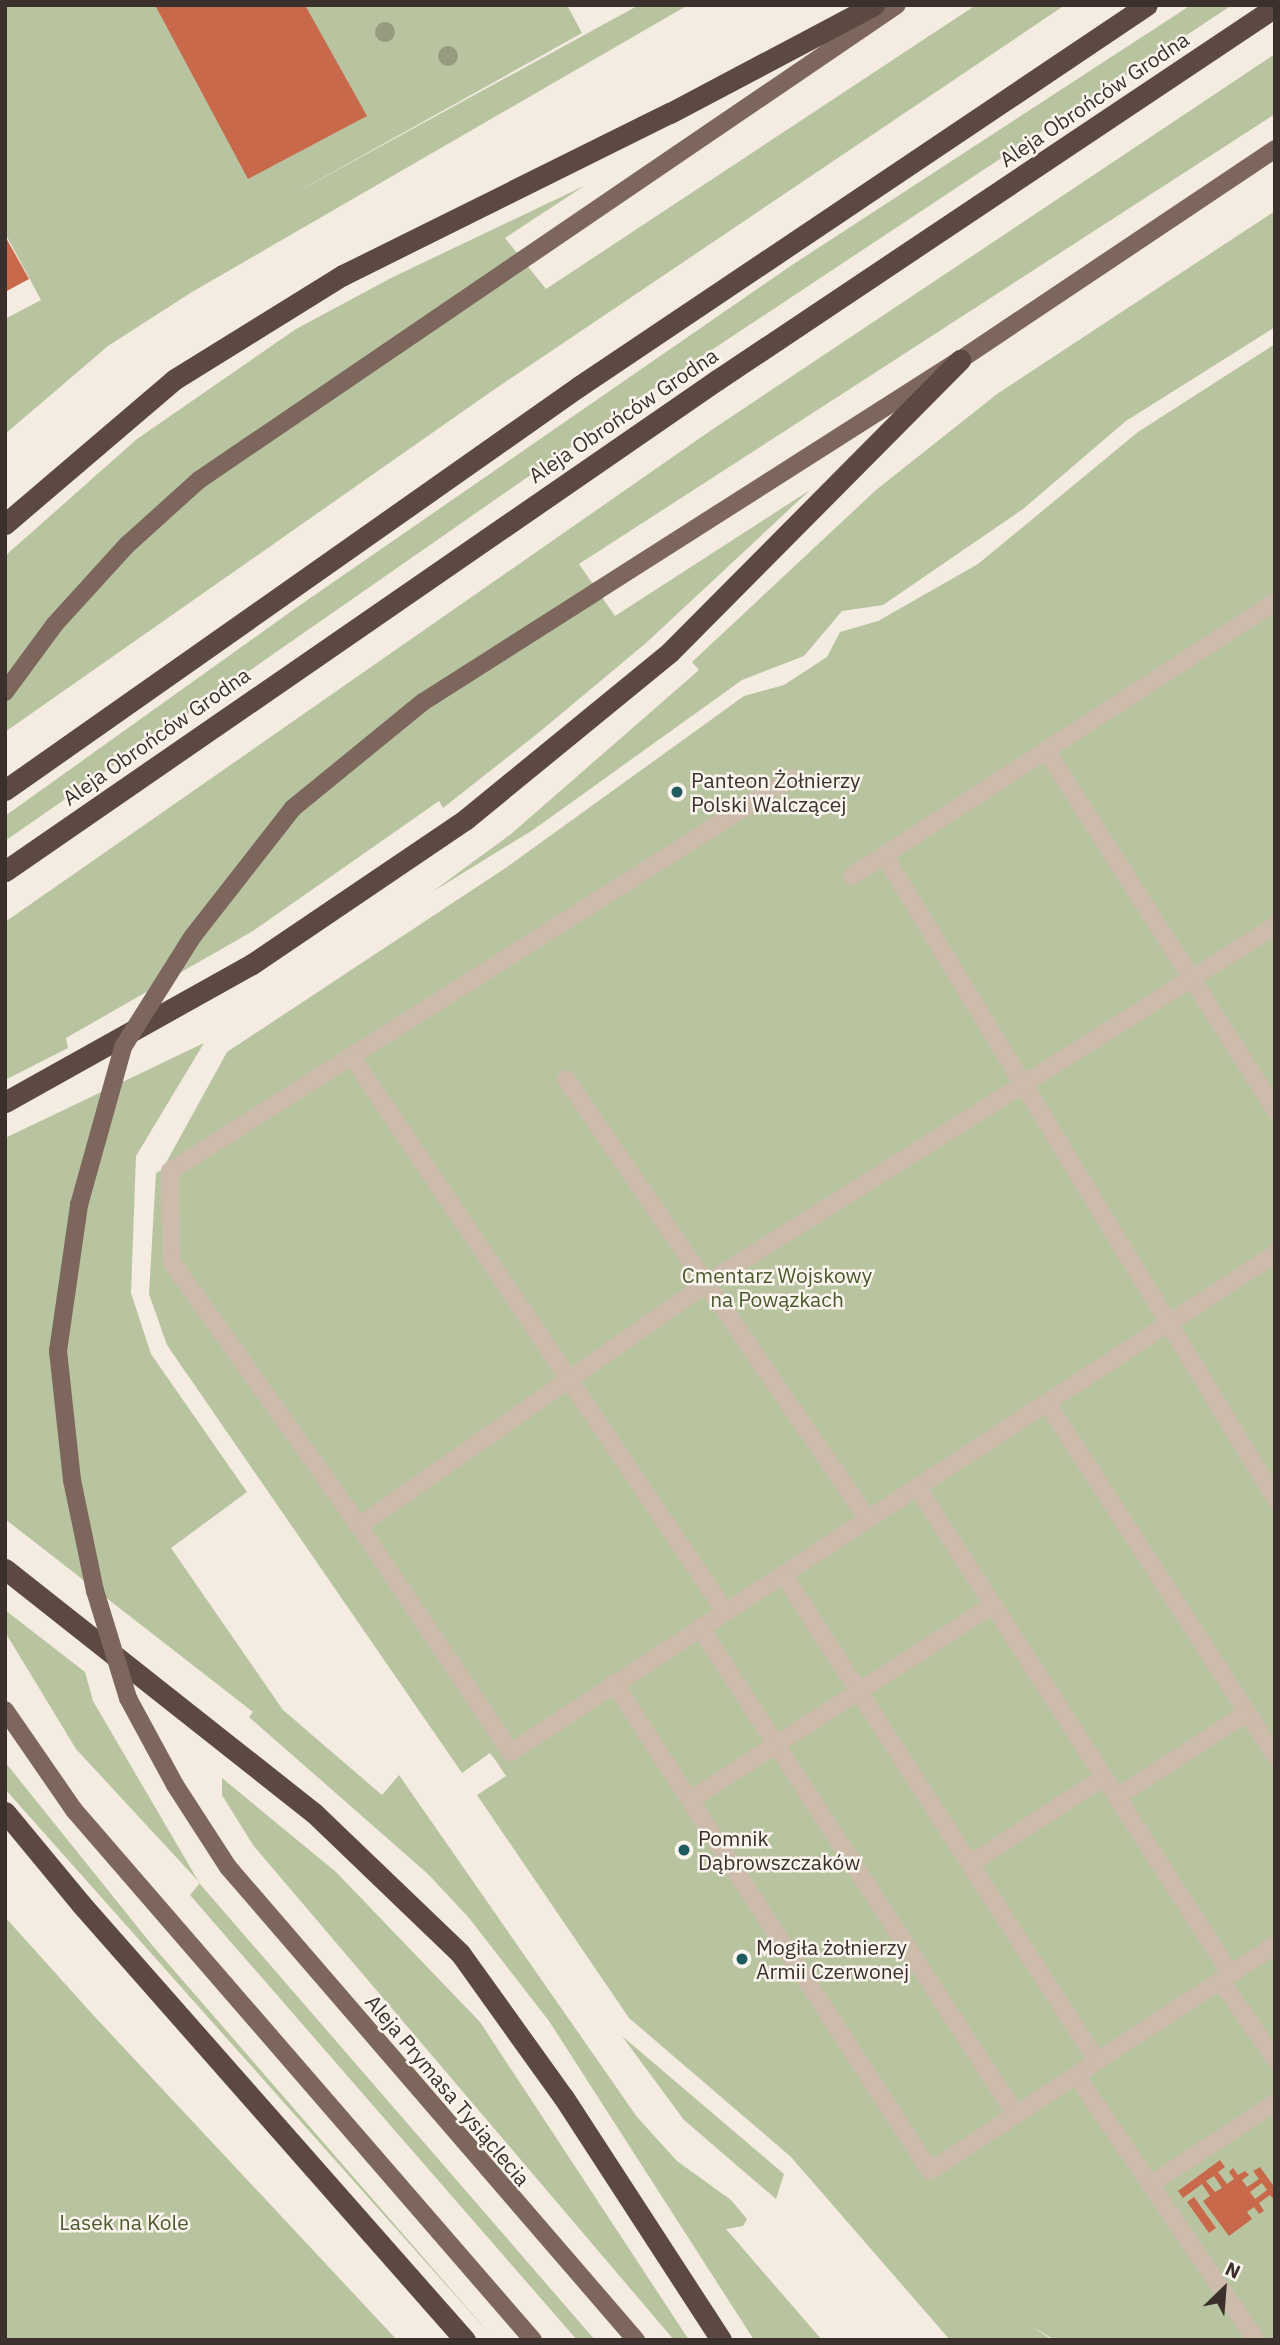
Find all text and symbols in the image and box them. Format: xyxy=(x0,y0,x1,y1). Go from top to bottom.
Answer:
street label: Aleja Obrońców Grodna xyxy=(995,26,1193,172)
street label: Aleja Obrońców Grodna xyxy=(524,342,722,488)
street label: Aleja Obrońców Grodna xyxy=(57,662,255,810)
place label: Panteon Żołnierzy Polski Walczącej xyxy=(691,767,860,817)
marker: Panteon Żołnierzy Polski Walczącej xyxy=(669,784,685,800)
park label: Cmentarz Wojskowy na Powązkach xyxy=(682,1262,872,1312)
place label: Pomnik Dąbrowszczaków xyxy=(698,1825,860,1875)
marker: Pomnik Dąbrowszczaków xyxy=(676,1842,692,1858)
place label: Mogiła żołnierzy Armii Czerwonej xyxy=(756,1934,909,1984)
marker: Mogiła żołnierzy Armii Czerwonej xyxy=(734,1951,750,1967)
street label: Aleja Prymasa Tysiąclecia xyxy=(361,1989,535,2191)
park label: Lasek na Kole xyxy=(59,2209,189,2235)
north arrow xyxy=(1189,2254,1259,2324)
text: N xyxy=(1222,2256,1244,2284)

